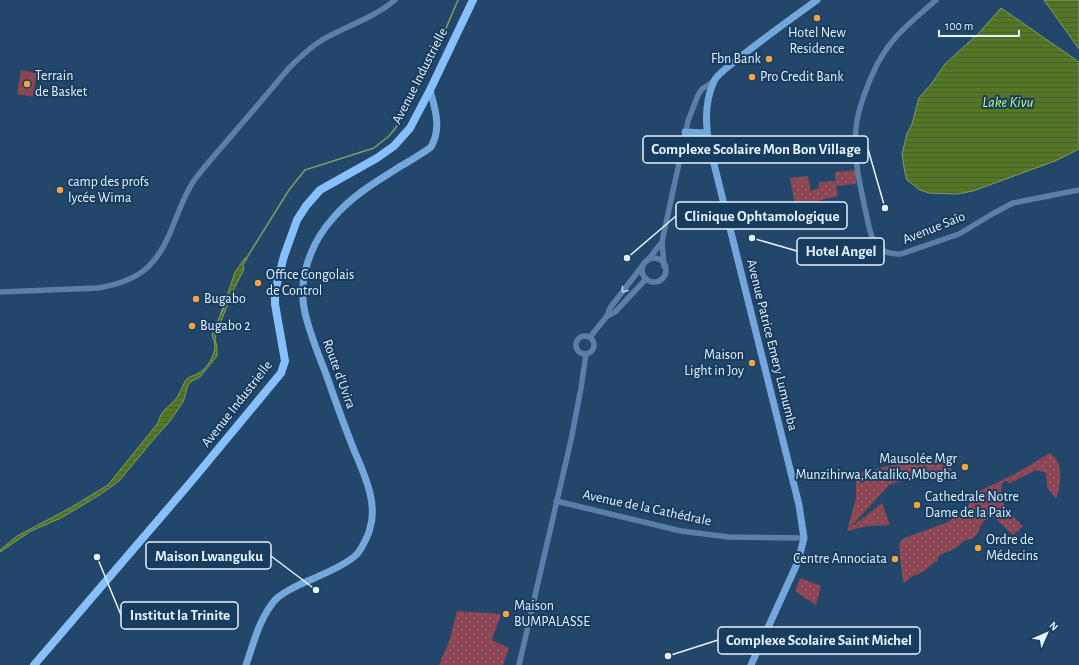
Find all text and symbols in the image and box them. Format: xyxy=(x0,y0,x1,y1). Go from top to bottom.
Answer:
scale bar xyxy=(939,12,1019,38)
marker: Hotel New Residence xyxy=(812,13,822,23)
text: 100 m xyxy=(945,20,973,32)
street label: Avenue Industrielle xyxy=(390,26,450,126)
place label: Hotel New Residence xyxy=(788,26,846,56)
place label: Fbn Bank xyxy=(711,52,762,66)
marker: Fbn Bank xyxy=(764,54,774,64)
place label: Terrain de Basket xyxy=(35,69,88,99)
place label: Pro Credit Bank xyxy=(760,70,844,84)
marker: Pro Credit Bank xyxy=(747,72,757,82)
marker: Terrain de Basket xyxy=(22,79,32,89)
water label: Lake Kivu xyxy=(982,95,1034,110)
callout: Complexe Scolaire Mon Bon Village xyxy=(643,136,868,163)
text: Complexe Scolaire Mon Bon Village xyxy=(651,142,861,157)
place label: camp des profs lycée Wima xyxy=(68,175,149,205)
marker: camp des profs lycée Wima xyxy=(55,185,65,195)
callout: Clinique Ophtamologique xyxy=(676,202,847,229)
text: Clinique Ophtamologique xyxy=(684,209,840,224)
street label: Avenue Saïo xyxy=(901,209,967,247)
callout: Hotel Angel xyxy=(797,238,884,265)
text: Hotel Angel xyxy=(806,244,877,259)
street label: Avenue Patrice Emery Lumumba xyxy=(744,258,800,433)
place label: Office Congolais de Control xyxy=(266,268,354,298)
marker: Office Congolais de Control xyxy=(253,278,263,288)
one-way arrow xyxy=(621,285,628,292)
place label: Bugabo xyxy=(204,292,246,306)
marker: Bugabo xyxy=(191,294,201,304)
place label: Bugabo 2 xyxy=(200,319,251,333)
marker: Bugabo 2 xyxy=(187,321,197,331)
street label: Route d'Uvira xyxy=(320,337,358,411)
place label: Maison Light in Joy xyxy=(684,348,744,378)
street label: Avenue Industrielle xyxy=(199,358,275,450)
marker: Maison Light in Joy xyxy=(747,358,757,368)
place label: Mausolée Mgr Munzihirwa,Kataliko,Mbogha xyxy=(796,452,958,482)
marker: Mausolée Mgr Munzihirwa,Kataliko,Mbogha xyxy=(960,462,970,472)
street label: Avenue de la Cathédrale xyxy=(581,487,713,529)
place label: Cathedrale Notre Dame de la Paix xyxy=(925,490,1019,520)
marker: Cathedrale Notre Dame de la Paix xyxy=(912,500,922,510)
place label: Ordre de Médecins xyxy=(986,533,1038,563)
callout: Maison Lwanguku xyxy=(146,542,271,569)
marker: Ordre de Médecins xyxy=(973,543,983,553)
text: Maison Lwanguku xyxy=(155,549,263,564)
place label: Centre Annociata xyxy=(793,552,888,566)
marker: Centre Annociata xyxy=(890,554,900,564)
place label: Maison BUMPALASSE xyxy=(514,599,590,629)
callout: Institut la Trinite xyxy=(121,602,238,629)
text: Institut la Trinite xyxy=(130,608,230,623)
marker: Maison BUMPALASSE xyxy=(501,609,511,619)
north arrow xyxy=(1027,613,1067,653)
text: N xyxy=(1047,620,1060,633)
callout: Complexe Scolaire Saint Michel xyxy=(718,627,920,654)
text: Complexe Scolaire Saint Michel xyxy=(726,633,912,648)

